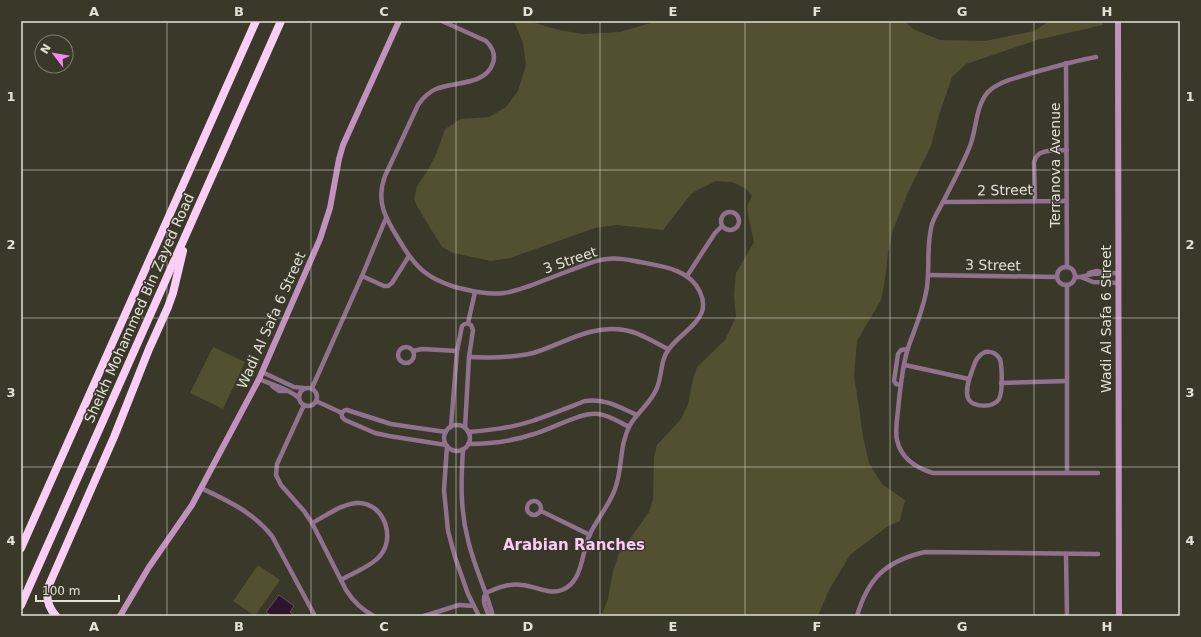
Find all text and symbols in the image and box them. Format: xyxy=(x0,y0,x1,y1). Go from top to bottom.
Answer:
text: A xyxy=(89,4,99,19)
text: B xyxy=(234,4,244,19)
text: C xyxy=(379,4,389,19)
text: D xyxy=(523,4,534,19)
text: E xyxy=(669,4,677,19)
text: F xyxy=(813,4,821,19)
text: G xyxy=(957,4,967,19)
text: H xyxy=(1102,4,1112,19)
north arrow xyxy=(34,34,74,74)
text: N xyxy=(38,42,54,56)
text: 1 xyxy=(6,89,16,104)
text: 1 xyxy=(1185,89,1195,104)
street label: Terranova Avenue xyxy=(1047,102,1063,229)
street label: 2 Street xyxy=(977,182,1034,198)
street label: Sheikh Mohammed Bin Zayed Road xyxy=(81,191,197,425)
text: 2 xyxy=(6,237,16,252)
text: 2 xyxy=(1185,237,1195,252)
street label: 3 Street xyxy=(541,243,600,277)
street label: Wadi Al Safa 6 Street xyxy=(1098,244,1114,393)
street label: Wadi Al Safa 6 Street xyxy=(234,249,309,391)
street label: 3 Street xyxy=(965,257,1022,273)
text: 3 xyxy=(6,385,16,400)
text: 3 xyxy=(1185,385,1195,400)
text: 4 xyxy=(6,533,16,548)
text: 4 xyxy=(1185,533,1195,548)
district label: Arabian Ranches xyxy=(503,536,645,554)
scale bar xyxy=(36,577,119,603)
text: 100 m xyxy=(42,584,80,598)
text: A xyxy=(89,619,99,634)
text: B xyxy=(234,619,244,634)
text: C xyxy=(379,619,389,634)
text: D xyxy=(523,619,534,634)
text: E xyxy=(669,619,677,634)
text: F xyxy=(813,619,821,634)
text: G xyxy=(957,619,967,634)
text: H xyxy=(1102,619,1112,634)

